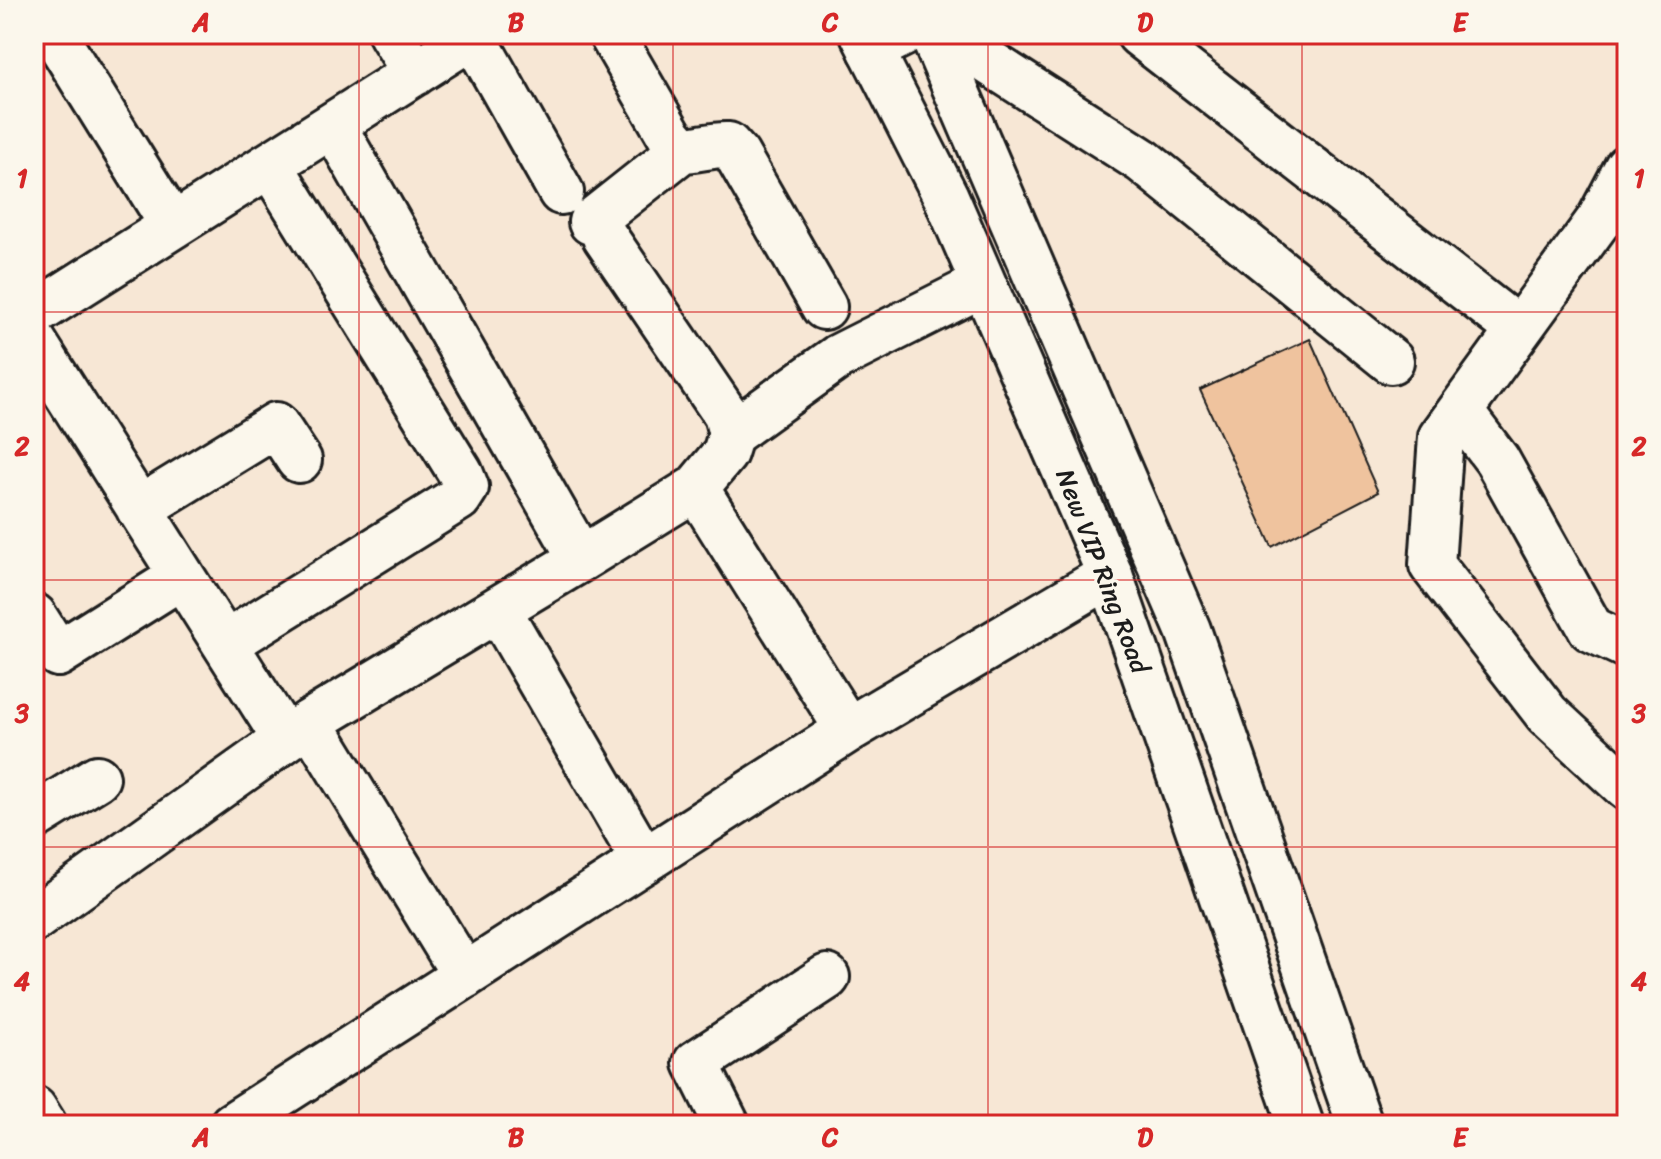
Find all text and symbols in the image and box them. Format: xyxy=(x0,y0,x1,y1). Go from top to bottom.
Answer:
text: A xyxy=(191,0,210,45)
text: B xyxy=(508,0,525,45)
text: C xyxy=(821,0,839,45)
text: D xyxy=(1137,0,1153,45)
text: E xyxy=(1453,0,1470,45)
text: 1 xyxy=(16,155,28,201)
text: 1 xyxy=(1633,155,1645,201)
text: 2 xyxy=(13,423,30,469)
text: 2 xyxy=(1630,423,1647,469)
street label: New VIP Ring Road xyxy=(1043,462,1164,682)
text: 3 xyxy=(14,690,30,736)
text: 3 xyxy=(1631,690,1647,736)
text: 4 xyxy=(14,958,30,1004)
text: 4 xyxy=(1631,958,1647,1004)
text: A xyxy=(191,1114,210,1159)
text: B xyxy=(508,1114,525,1159)
text: C xyxy=(821,1114,839,1159)
text: D xyxy=(1137,1114,1153,1159)
text: E xyxy=(1453,1114,1470,1159)

